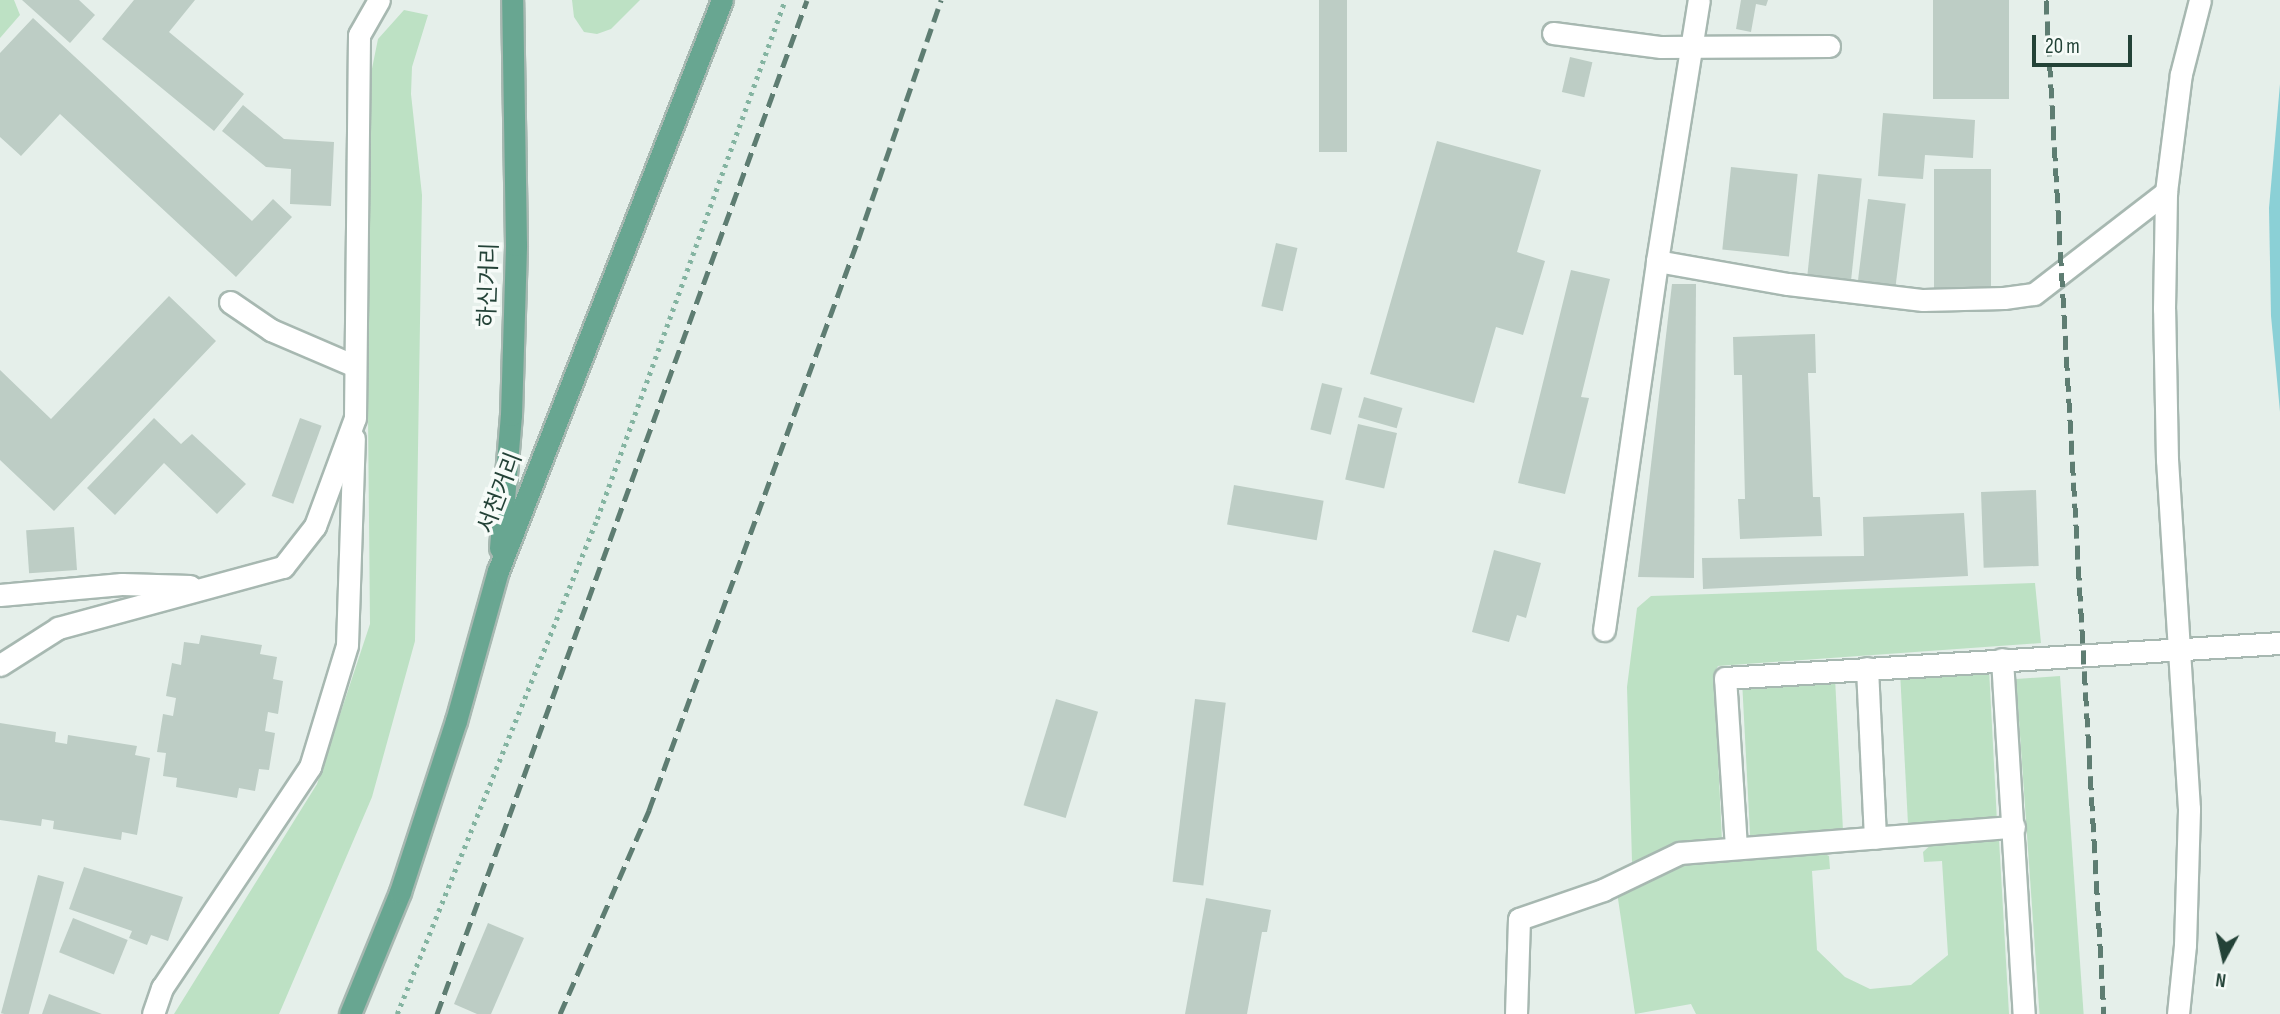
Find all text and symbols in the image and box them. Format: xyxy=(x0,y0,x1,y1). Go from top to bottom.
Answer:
scale bar xyxy=(2035,21,2135,65)
text: 20 m xyxy=(2045,34,2080,59)
street label: 하신거리 xyxy=(474,242,504,328)
street label: 서천거리 xyxy=(472,449,528,537)
north arrow xyxy=(2189,923,2259,993)
text: N xyxy=(2214,967,2228,991)

